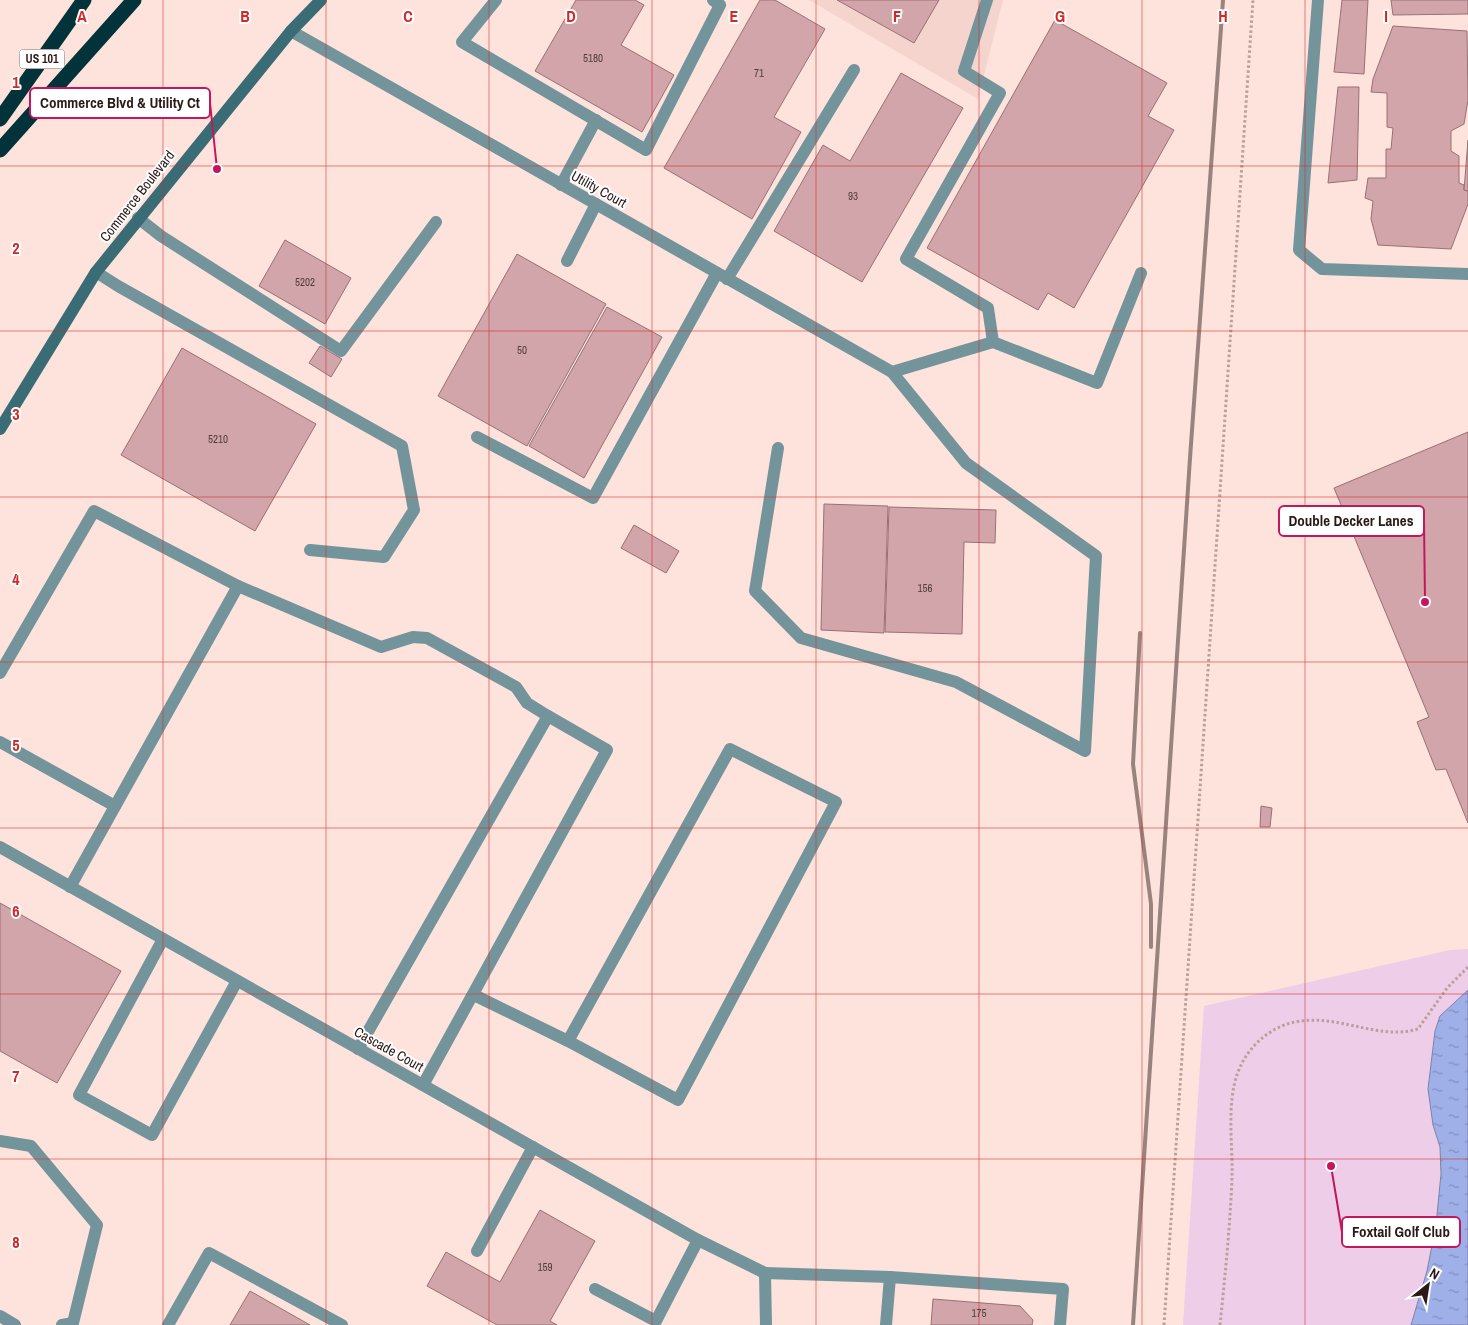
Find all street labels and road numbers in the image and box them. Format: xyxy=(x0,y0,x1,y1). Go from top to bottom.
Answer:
road number: US 101 xyxy=(20,50,64,68)
street label: Commerce Boulevard xyxy=(96,147,178,245)
street label: Utility Court xyxy=(568,166,630,212)
street label: Cascade Court xyxy=(351,1023,427,1075)

